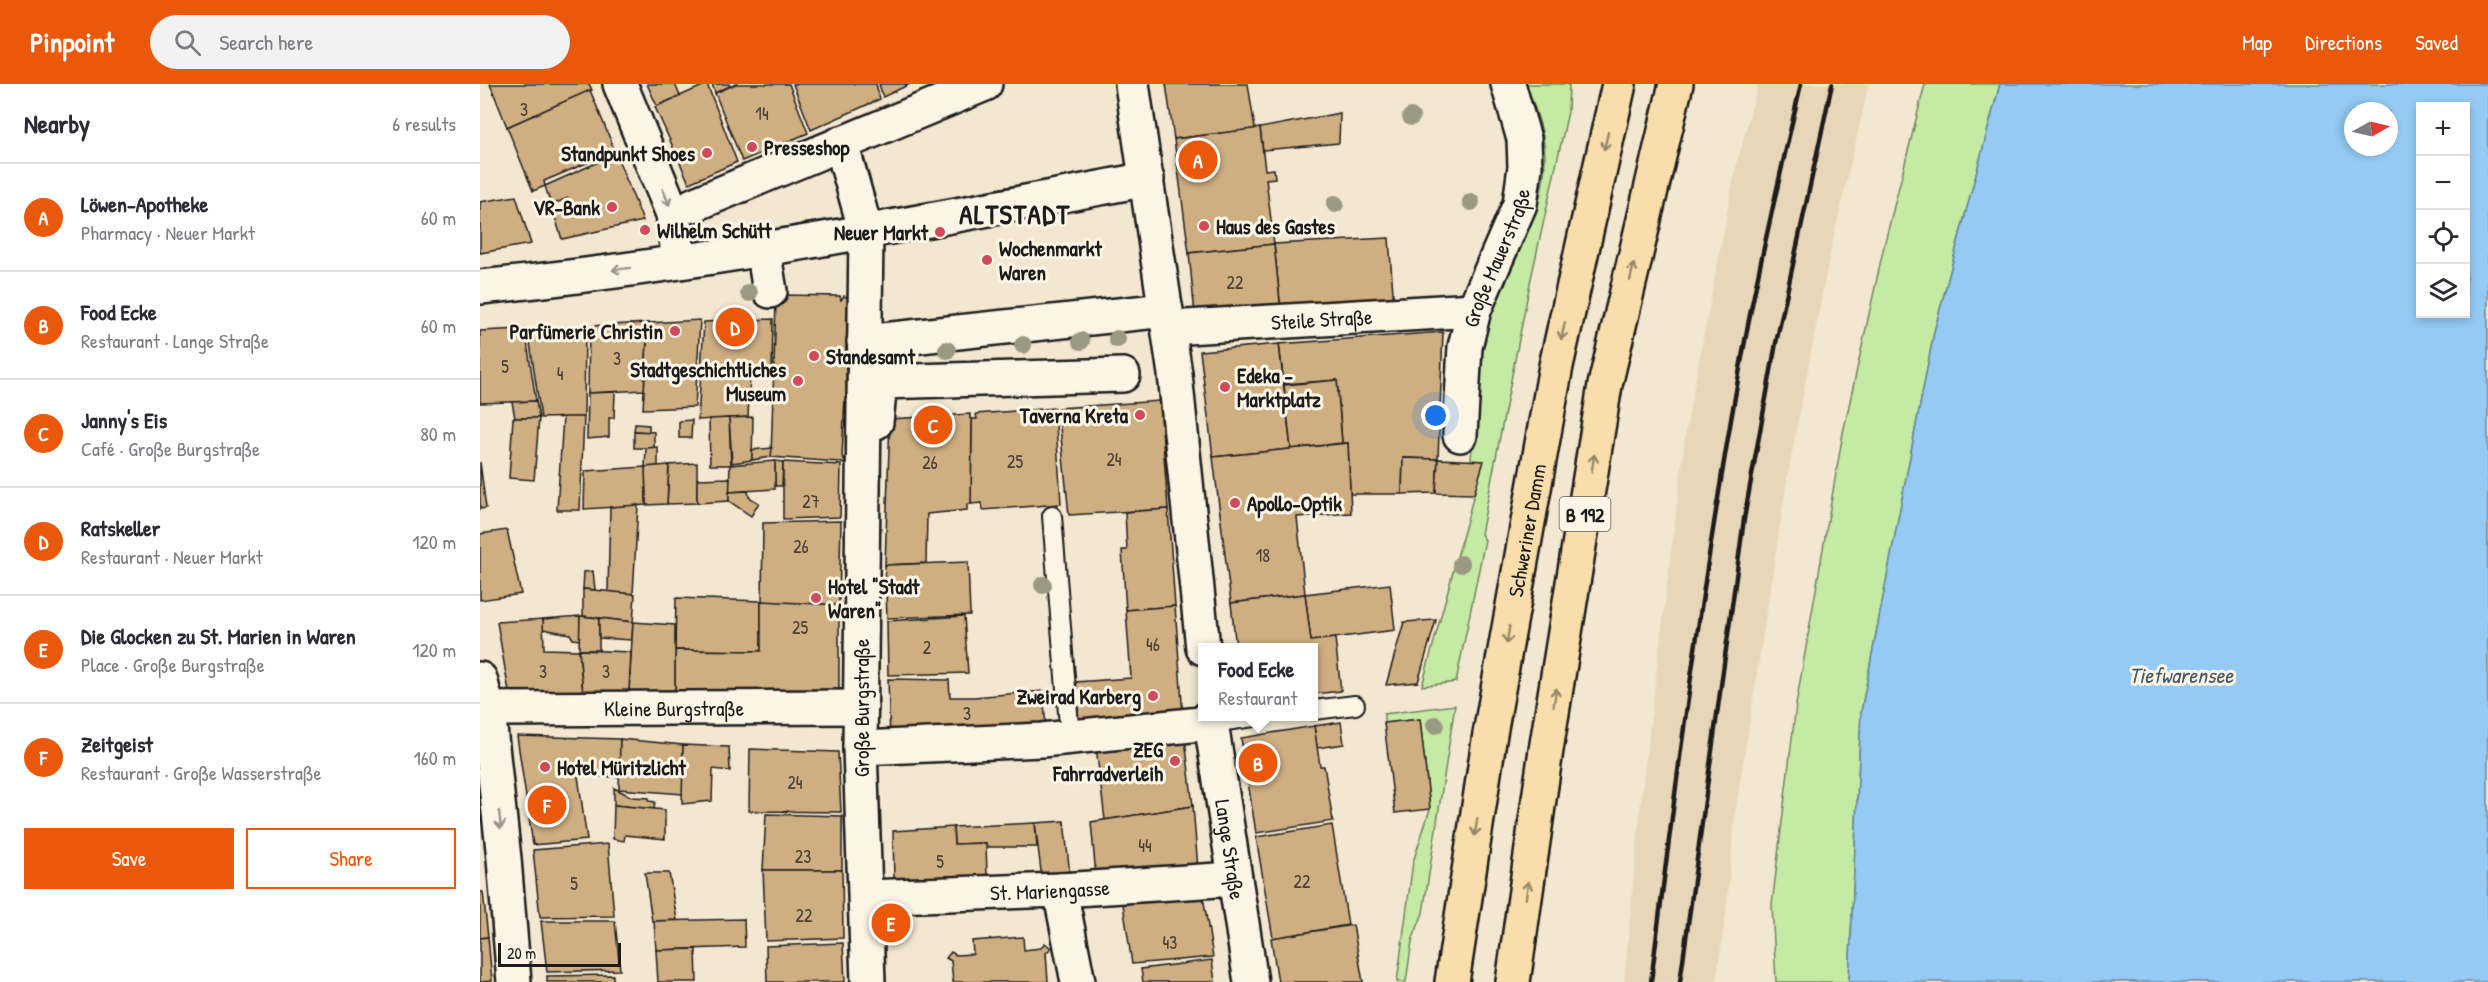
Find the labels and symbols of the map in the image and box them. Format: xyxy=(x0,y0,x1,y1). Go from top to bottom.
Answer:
house number: 3 xyxy=(520,97,528,122)
house number: 14 xyxy=(755,101,769,126)
north arrow xyxy=(2344,102,2398,156)
one-way arrow xyxy=(1600,131,1611,150)
place label: Presseshop xyxy=(764,133,850,163)
pin: A xyxy=(1178,138,1218,182)
place label: Standpunkt Shoes xyxy=(561,139,695,169)
marker: Presseshop xyxy=(745,140,759,154)
marker: Standpunkt Shoes xyxy=(700,146,714,160)
one-way arrow xyxy=(661,187,672,205)
street label: Große Mauerstraße xyxy=(1456,187,1536,330)
place label: VR-Bank xyxy=(533,193,600,222)
district label: ALTSTADT xyxy=(959,196,1071,232)
marker: VR-Bank xyxy=(605,200,619,214)
place label: Haus des Gastes xyxy=(1216,212,1335,241)
place label: Wilhelm Schütt xyxy=(657,216,772,245)
place label: Neuer Markt xyxy=(834,218,929,247)
marker: Haus des Gastes xyxy=(1197,219,1211,233)
marker: Wilhelm Schütt xyxy=(638,223,652,237)
marker: Neuer Markt xyxy=(933,225,947,239)
place label: Wochenmarkt Waren xyxy=(999,234,1103,287)
marker: Wochenmarkt Waren xyxy=(980,253,994,267)
one-way arrow xyxy=(1626,263,1638,282)
one-way arrow xyxy=(612,264,632,275)
house number: 22 xyxy=(1227,270,1244,295)
street label: Steile Straße xyxy=(1270,302,1373,336)
pin: D xyxy=(716,304,754,350)
place label: Parfümerie Christin xyxy=(509,317,663,346)
one-way arrow xyxy=(1557,322,1569,341)
marker: Parfümerie Christin xyxy=(668,324,682,338)
place label: Standesamt xyxy=(826,342,916,371)
house number: 3 xyxy=(613,346,621,371)
marker: Standesamt xyxy=(807,349,821,363)
house number: 5 xyxy=(501,354,509,379)
place label: Stadtgeschichtliches Museum xyxy=(630,355,786,408)
house number: 4 xyxy=(557,361,564,386)
place label: Edeka - Marktplatz xyxy=(1237,361,1321,415)
marker: Stadtgeschichtliches Museum xyxy=(791,374,805,388)
marker: Edeka - Marktplatz xyxy=(1218,380,1232,394)
place label: Taverna Kreta xyxy=(1019,401,1129,430)
your location xyxy=(1421,401,1450,430)
pin: C xyxy=(914,402,952,448)
marker: Taverna Kreta xyxy=(1133,408,1147,422)
house number: 24 xyxy=(1106,447,1122,472)
house number: 25 xyxy=(1007,449,1023,474)
house number: 26 xyxy=(922,450,938,475)
one-way arrow xyxy=(1587,454,1598,473)
street label: Schweriner Damm xyxy=(1500,461,1553,599)
house number: 27 xyxy=(802,489,820,514)
place label: Apollo-Optik xyxy=(1247,489,1342,519)
marker: Apollo-Optik xyxy=(1228,496,1242,510)
road number: B 192 xyxy=(1560,497,1610,531)
house number: 26 xyxy=(793,534,809,559)
house number: 18 xyxy=(1256,543,1270,568)
place label: Hotel "Stadt Waren" xyxy=(828,572,920,625)
marker: Hotel "Stadt Waren" xyxy=(809,591,823,605)
house number: 25 xyxy=(792,615,808,640)
one-way arrow xyxy=(1502,624,1513,644)
house number: 46 xyxy=(1146,632,1160,657)
house number: 2 xyxy=(923,635,932,660)
street label: Große Burgstraße xyxy=(847,639,876,777)
house number: 3 xyxy=(539,659,547,684)
house number: 3 xyxy=(602,659,610,684)
water label: Tiefwarensee xyxy=(2129,660,2234,690)
place label: Zweirad Karberg xyxy=(1016,682,1141,712)
one-way arrow xyxy=(1550,688,1561,707)
marker: Zweirad Karberg xyxy=(1146,689,1160,703)
street label: Kleine Burgstraße xyxy=(604,693,744,723)
house number: 3 xyxy=(963,701,971,726)
place label: ZEG Fahrradverleih xyxy=(1052,735,1164,788)
pin: B xyxy=(1238,740,1278,786)
place label: Hotel Müritzlicht xyxy=(557,753,686,782)
marker: ZEG Fahrradverleih xyxy=(1168,754,1182,768)
marker: Hotel Müritzlicht xyxy=(538,760,552,774)
house number: 24 xyxy=(787,770,803,795)
pin: F xyxy=(528,782,566,828)
street label: Lange Straße xyxy=(1209,797,1253,901)
one-way arrow xyxy=(495,809,506,829)
one-way arrow xyxy=(1471,817,1482,836)
house number: 44 xyxy=(1138,833,1152,858)
house number: 23 xyxy=(795,844,811,869)
house number: 5 xyxy=(936,849,944,874)
house number: 22 xyxy=(1294,869,1311,894)
house number: 5 xyxy=(570,871,578,896)
street label: St. Mariengasse xyxy=(990,872,1111,907)
one-way arrow xyxy=(1521,880,1532,900)
pin: E xyxy=(872,900,910,946)
house number: 22 xyxy=(796,903,813,928)
house number: 43 xyxy=(1163,930,1177,955)
scale bar xyxy=(498,940,621,968)

